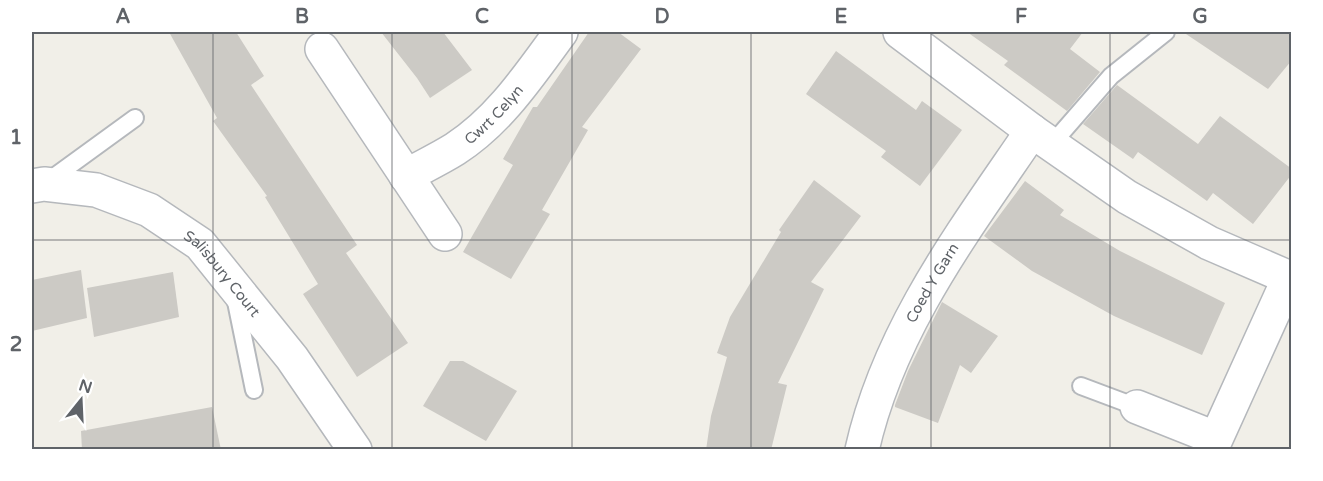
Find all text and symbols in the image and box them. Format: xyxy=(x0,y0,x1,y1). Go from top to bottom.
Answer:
text: A xyxy=(116,5,131,29)
text: B xyxy=(295,5,309,29)
text: C xyxy=(475,5,489,29)
text: D xyxy=(654,5,670,29)
text: E xyxy=(835,5,848,29)
text: F xyxy=(1015,5,1027,29)
text: G xyxy=(1192,5,1208,29)
street label: Cwrt Celyn xyxy=(461,81,527,148)
text: 1 xyxy=(10,126,22,150)
street label: Salisbury Court xyxy=(180,227,264,321)
street label: Coed Y Garn xyxy=(902,240,963,326)
text: 2 xyxy=(10,333,22,357)
north arrow xyxy=(51,370,111,430)
text: N xyxy=(76,375,95,398)

